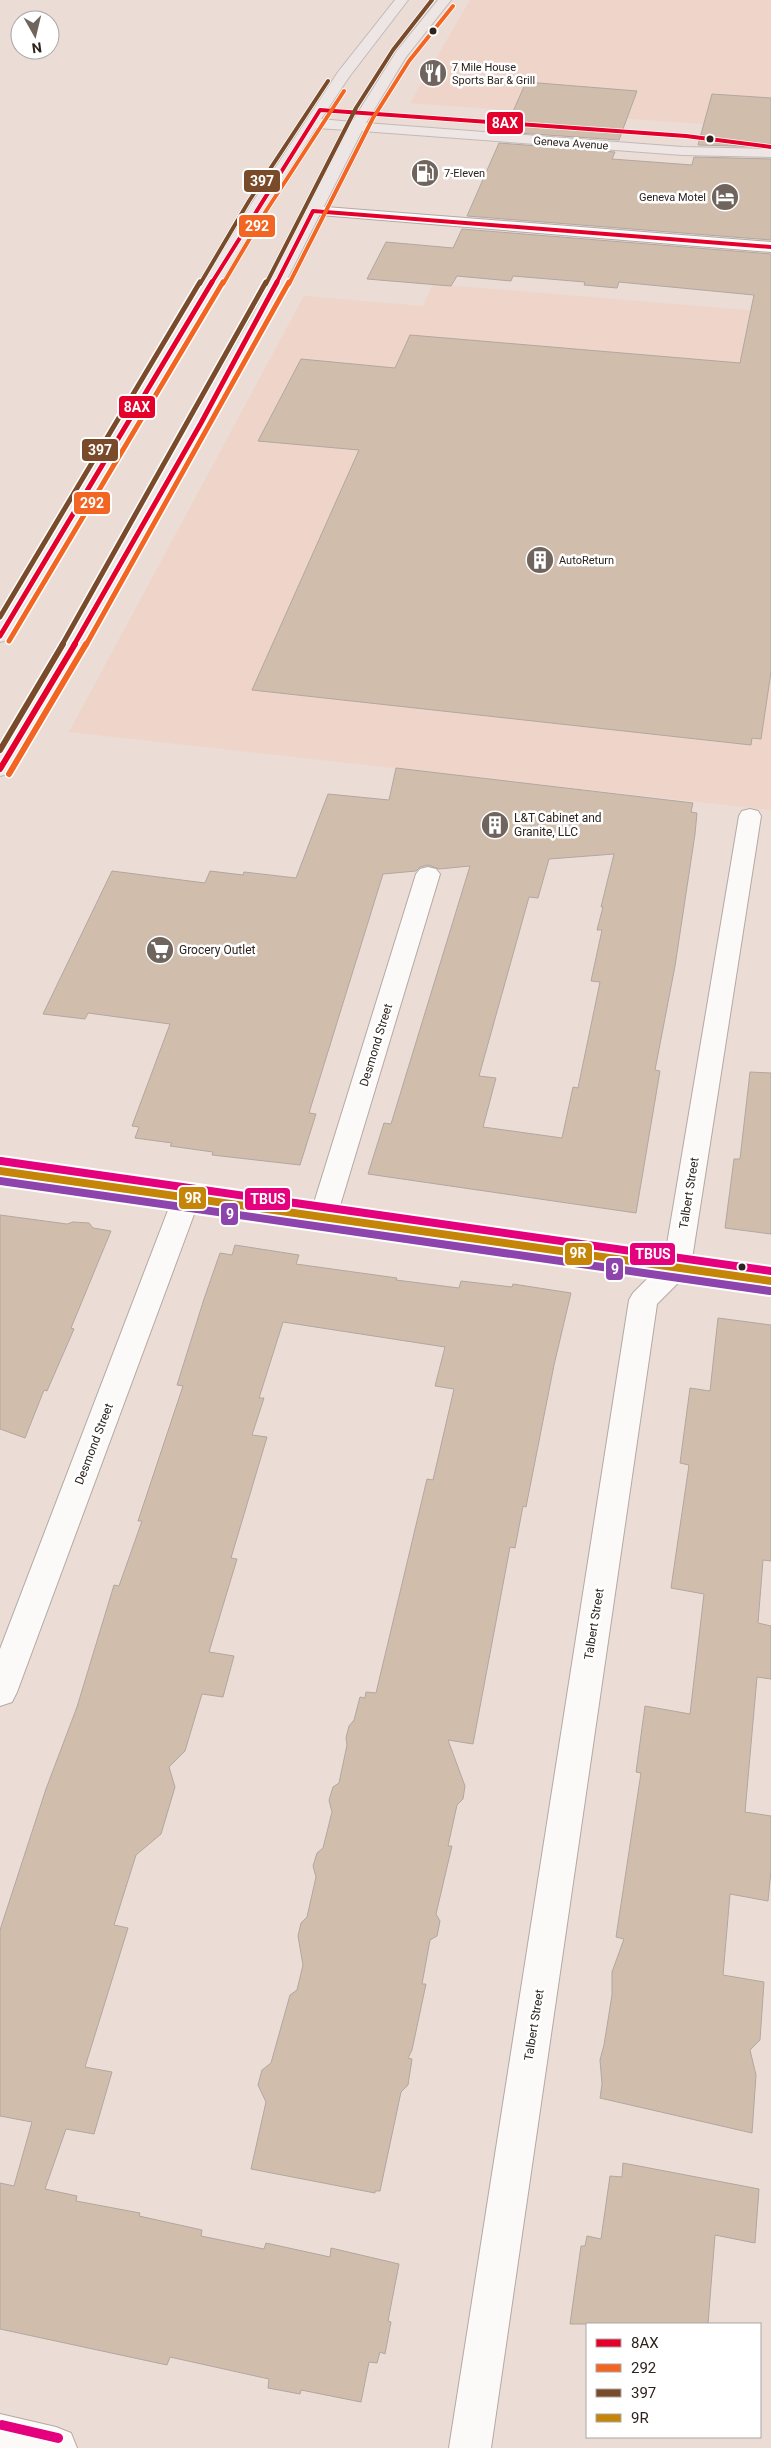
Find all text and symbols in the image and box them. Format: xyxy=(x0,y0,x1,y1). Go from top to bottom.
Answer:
north arrow xyxy=(10,10,60,60)
unlabelled marker xyxy=(428,26,438,36)
text: N xyxy=(31,39,43,56)
restaurant icon: 7 Mile House Sports Bar & Grill xyxy=(418,58,448,88)
place label: 7 Mile House Sports Bar & Grill xyxy=(452,61,535,87)
line badge: 8AX xyxy=(486,111,524,135)
text: 8AX xyxy=(492,115,518,131)
street label: Geneva Avenue xyxy=(533,134,609,153)
unlabelled marker xyxy=(705,134,715,144)
fuel station icon: 7-Eleven xyxy=(410,158,440,188)
place label: 7-Eleven xyxy=(444,167,485,180)
line badge: 397 xyxy=(243,169,281,193)
text: 397 xyxy=(250,173,274,189)
hotel icon: Geneva Motel xyxy=(710,182,740,212)
place label: Geneva Motel xyxy=(639,191,706,204)
line badge: 292 xyxy=(238,214,276,238)
text: 292 xyxy=(245,218,269,234)
line badge: 8AX xyxy=(118,395,156,419)
text: 8AX xyxy=(124,399,150,415)
line badge: 397 xyxy=(81,438,119,462)
text: 397 xyxy=(88,442,112,458)
line badge: 292 xyxy=(73,491,111,515)
text: 292 xyxy=(80,495,104,511)
building icon: AutoReturn xyxy=(525,545,555,575)
place label: AutoReturn xyxy=(559,554,614,567)
building icon: L&T Cabinet and Granite, LLC xyxy=(480,810,510,840)
place label: L&T Cabinet and Granite, LLC xyxy=(514,811,602,839)
supermarket icon: Grocery Outlet xyxy=(145,935,175,965)
place label: Grocery Outlet xyxy=(179,943,256,957)
street label: Desmond Street xyxy=(357,1002,395,1088)
street label: Talbert Street xyxy=(676,1156,702,1230)
line badge: 9R xyxy=(178,1186,207,1210)
line badge: TBUS xyxy=(244,1187,291,1211)
text: 9R xyxy=(184,1190,202,1206)
text: TBUS xyxy=(250,1191,286,1207)
line badge: 9 xyxy=(220,1202,239,1226)
text: 9 xyxy=(226,1206,234,1222)
line badge: 9R xyxy=(564,1242,593,1266)
line badge: TBUS xyxy=(629,1242,676,1266)
text: 9R xyxy=(569,1245,587,1261)
text: TBUS xyxy=(635,1246,671,1262)
line badge: 9 xyxy=(605,1257,624,1281)
text: 9 xyxy=(611,1261,619,1277)
unlabelled marker xyxy=(737,1262,747,1272)
street label: Desmond Street xyxy=(72,1401,116,1487)
street label: Talbert Street xyxy=(581,1587,607,1661)
street label: Talbert Street xyxy=(521,1988,547,2062)
legend xyxy=(586,2323,761,2438)
text: 8AX xyxy=(631,2334,659,2352)
text: 292 xyxy=(631,2359,656,2377)
text: 397 xyxy=(631,2384,656,2402)
text: 9R xyxy=(631,2409,649,2427)

